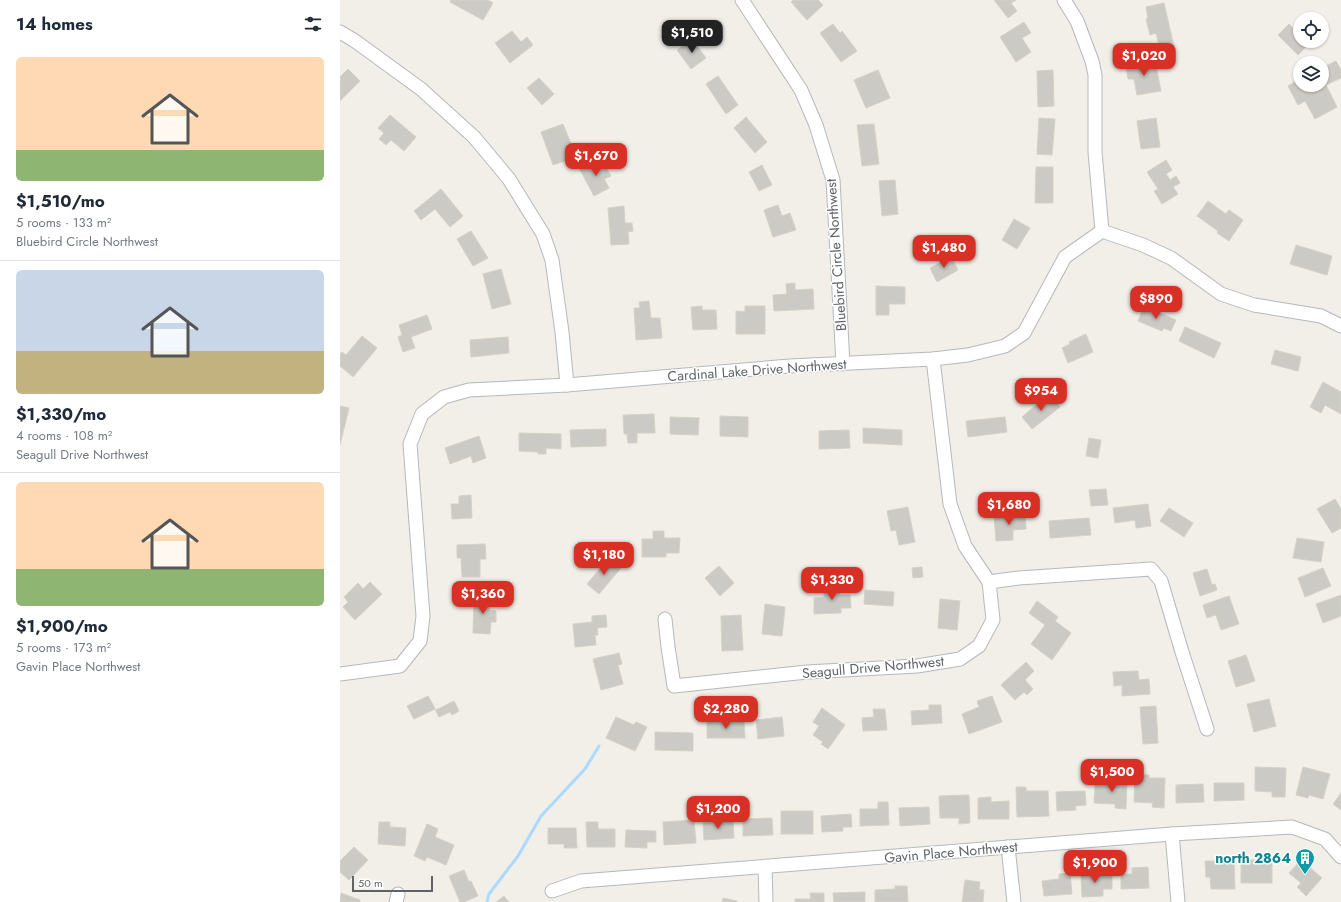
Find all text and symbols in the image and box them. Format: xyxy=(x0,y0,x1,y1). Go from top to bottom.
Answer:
text: 14 homes xyxy=(16,12,93,36)
map controls xyxy=(1293,12,1329,92)
button: locate xyxy=(1293,12,1329,48)
icon: filters xyxy=(302,13,324,35)
pin: $1,510 xyxy=(659,20,725,54)
text: $1,510 xyxy=(671,23,713,42)
pin: $1,020 xyxy=(1111,43,1177,77)
text: $1,020 xyxy=(1122,46,1166,65)
button: layers xyxy=(1293,56,1329,92)
icon: home xyxy=(134,83,206,155)
pin: $1,670 xyxy=(563,143,629,177)
text: $1,670 xyxy=(574,146,618,165)
street label: Bluebird Circle Northwest xyxy=(821,177,851,332)
text: $1,510/mo xyxy=(16,189,105,213)
text: 5 rooms · 133 m² xyxy=(16,213,111,232)
text: Bluebird Circle Northwest xyxy=(16,232,158,251)
pin: $1,480 xyxy=(911,235,977,269)
text: $1,480 xyxy=(922,238,966,257)
pin: $890 xyxy=(1132,286,1180,320)
text: $890 xyxy=(1139,289,1173,308)
icon: home xyxy=(134,296,206,368)
street label: Cardinal Lake Drive Northwest xyxy=(667,354,848,386)
pin: $954 xyxy=(1017,378,1065,412)
text: $954 xyxy=(1024,381,1058,400)
text: $1,330/mo xyxy=(16,402,106,426)
text: 4 rooms · 108 m² xyxy=(16,426,112,445)
text: Seagull Drive Northwest xyxy=(16,445,148,464)
pin: $1,680 xyxy=(976,492,1042,526)
text: $1,680 xyxy=(987,495,1031,514)
icon: home xyxy=(134,508,206,580)
pin: $1,180 xyxy=(571,542,637,576)
text: $1,180 xyxy=(583,545,625,564)
pin: $1,330 xyxy=(799,567,865,601)
text: $1,330 xyxy=(810,570,854,589)
pin: $1,360 xyxy=(450,581,516,615)
text: $1,360 xyxy=(461,584,505,603)
text: $1,900/mo xyxy=(16,614,108,638)
text: 5 rooms · 173 m² xyxy=(16,638,111,657)
street label: Seagull Drive Northwest xyxy=(801,651,945,683)
text: Gavin Place Northwest xyxy=(16,657,140,676)
pin: $2,280 xyxy=(693,696,759,730)
text: $2,280 xyxy=(703,699,749,718)
pin: $1,500 xyxy=(1079,759,1145,793)
text: $1,500 xyxy=(1090,762,1134,781)
pin: $1,200 xyxy=(685,796,751,830)
text: $1,200 xyxy=(696,799,740,818)
street label: Gavin Place Northwest xyxy=(883,836,1019,868)
building icon: north 2864 xyxy=(1294,847,1316,875)
place label: north 2864 xyxy=(1215,848,1291,868)
pin: $1,900 xyxy=(1062,850,1128,884)
text: $1,900 xyxy=(1073,853,1117,872)
scale bar xyxy=(352,874,433,893)
text: 50 m xyxy=(358,875,383,891)

